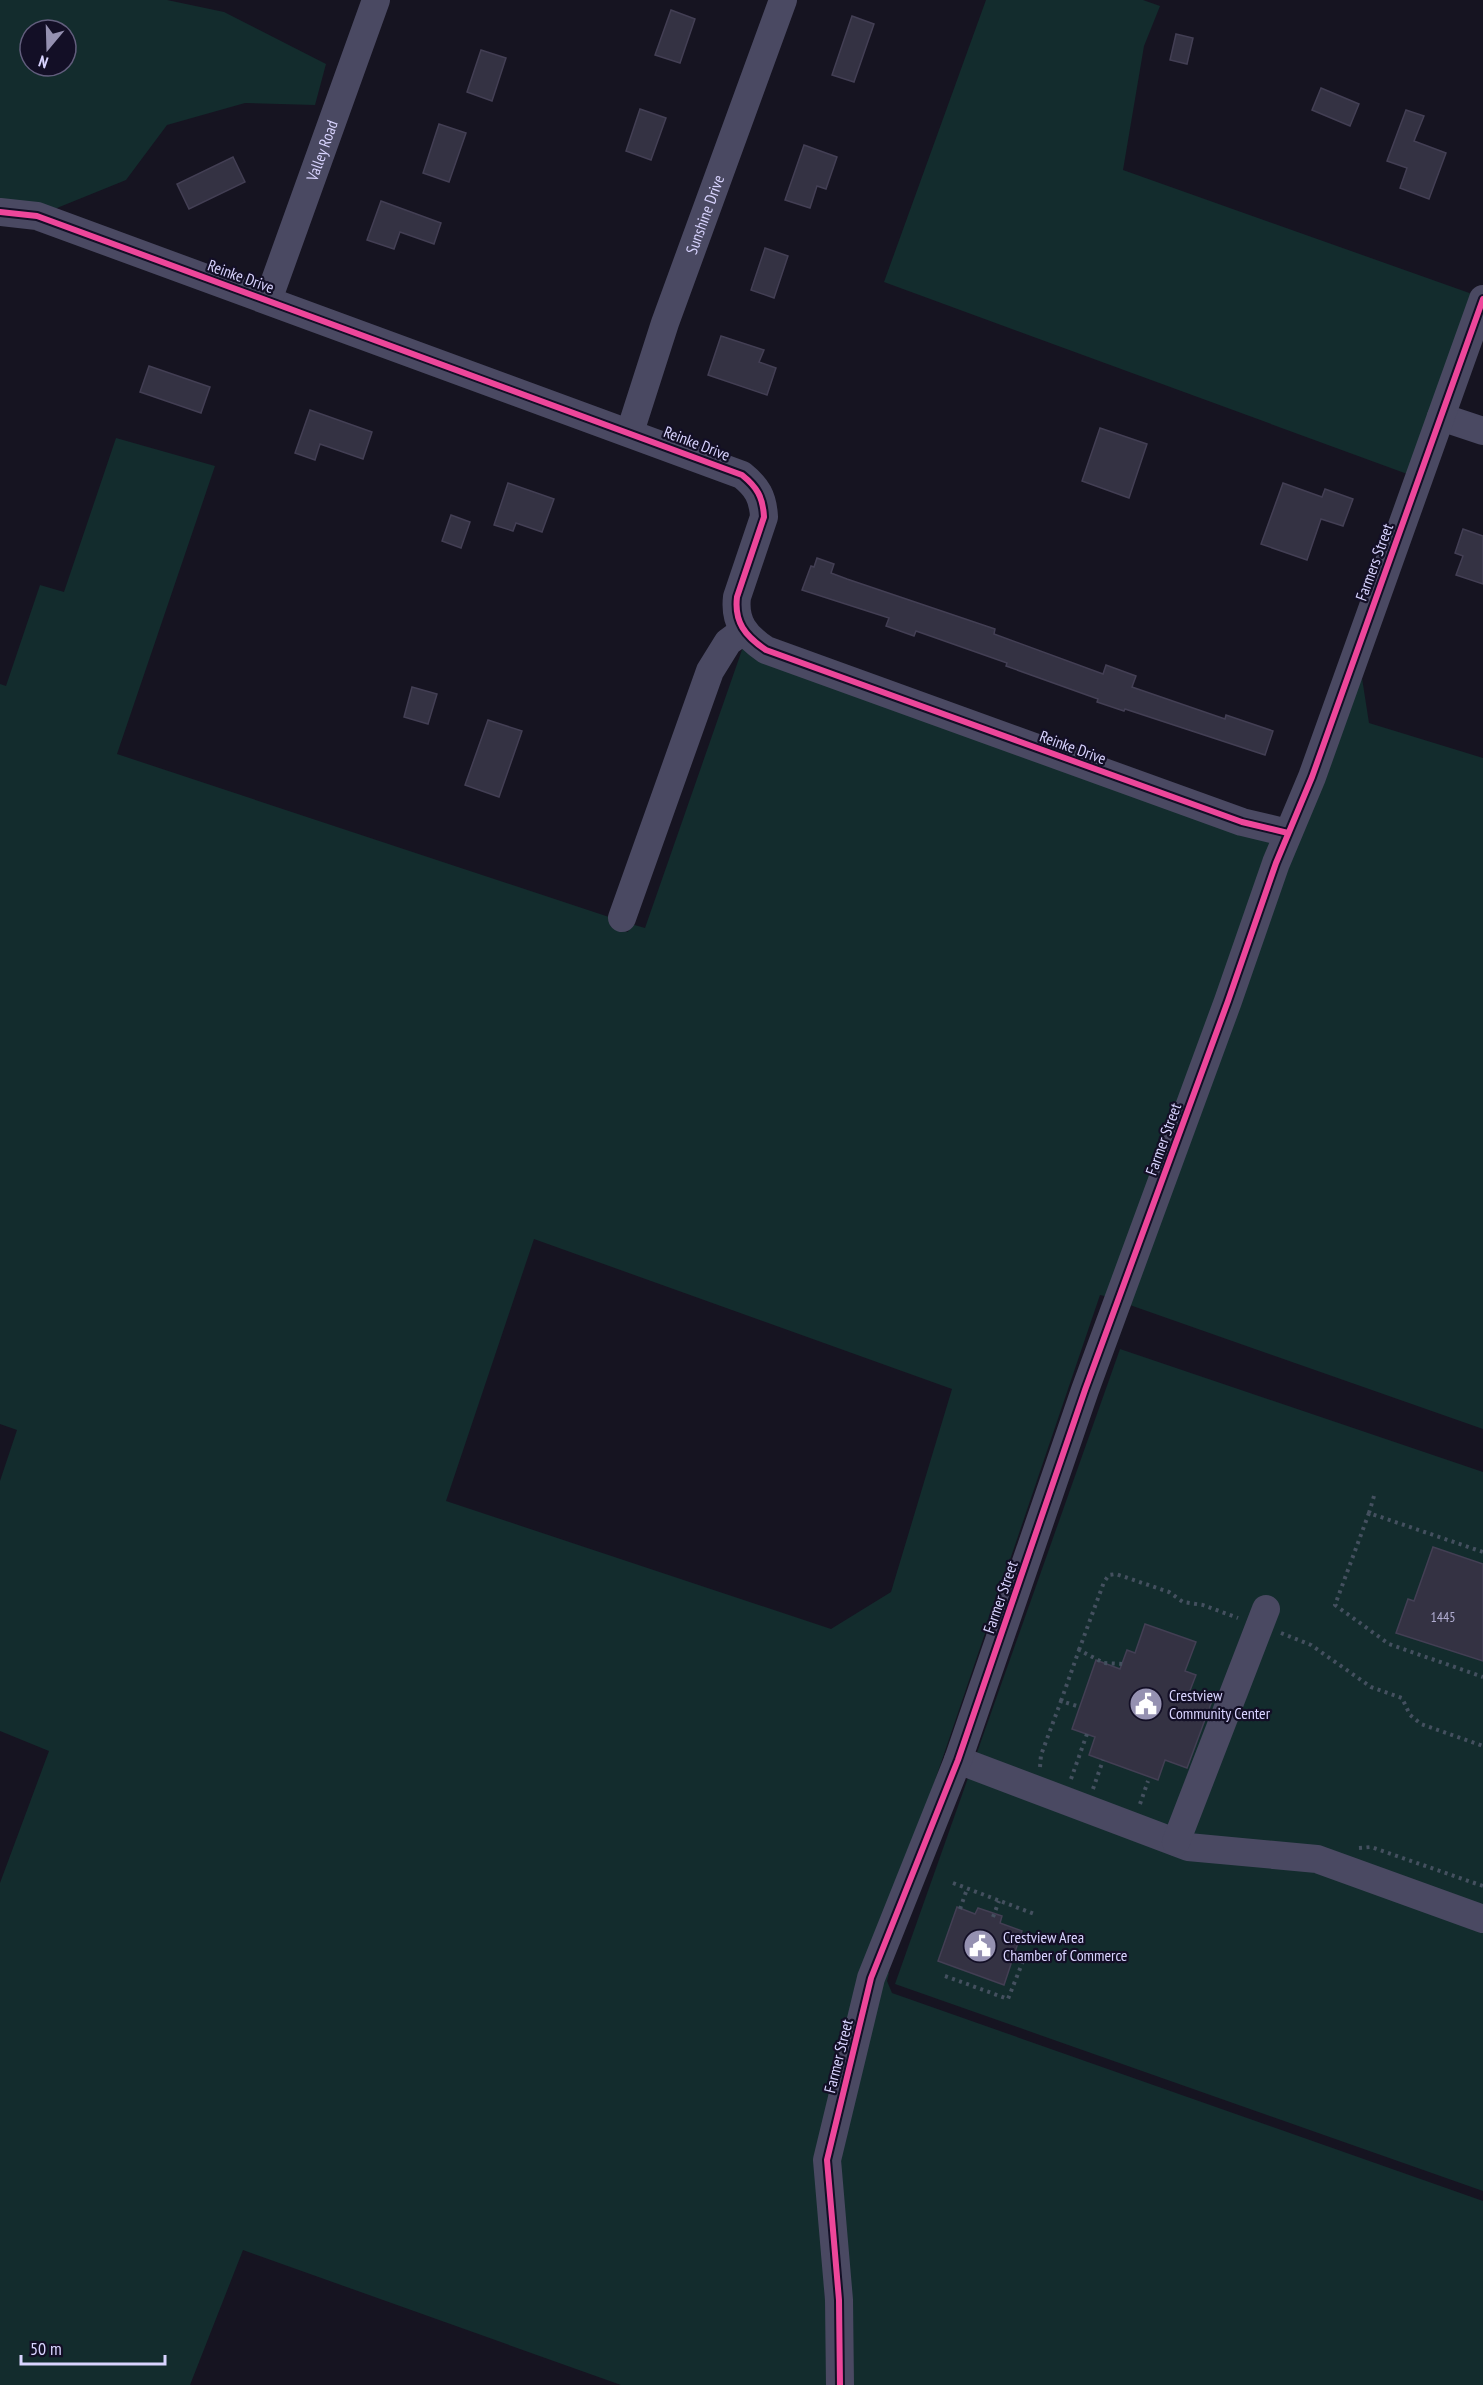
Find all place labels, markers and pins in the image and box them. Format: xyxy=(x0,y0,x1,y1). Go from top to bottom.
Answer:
place label: Crestview Community Center xyxy=(1169,1685,1271,1723)
public building icon: Crestview Community Center xyxy=(1128,1686,1164,1722)
place label: Crestview Area Chamber of Commerce xyxy=(1003,1927,1127,1965)
public building icon: Crestview Area Chamber of Commerce xyxy=(962,1928,998,1964)

